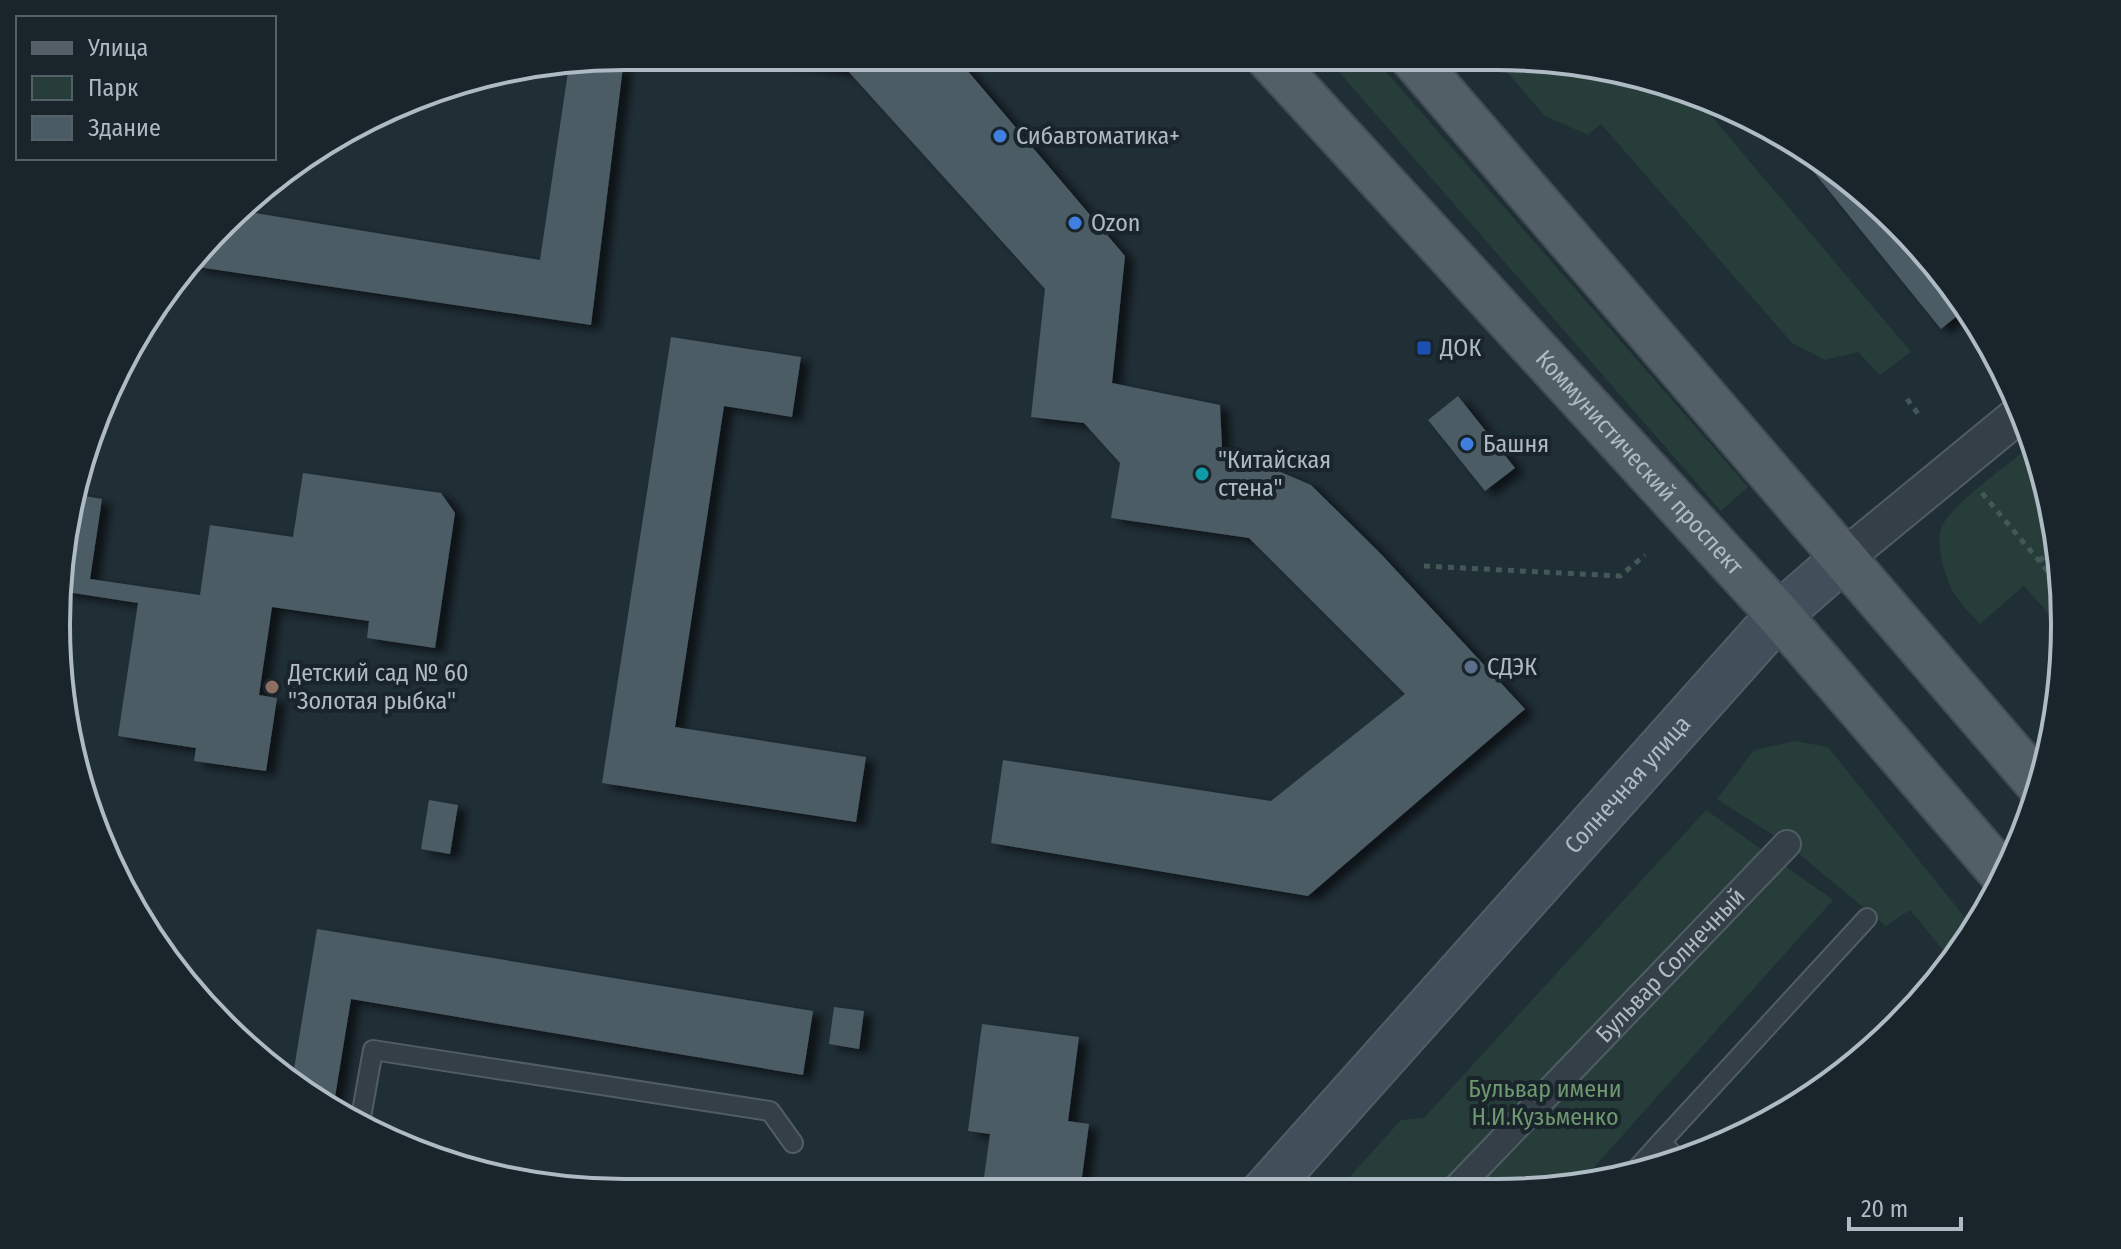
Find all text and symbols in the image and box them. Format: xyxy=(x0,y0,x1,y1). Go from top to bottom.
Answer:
legend xyxy=(16,16,276,160)
text: Улица xyxy=(87,34,148,62)
text: Парк xyxy=(88,74,139,102)
text: Здание xyxy=(88,114,161,142)
place label: Сибавтоматика+ xyxy=(1016,122,1180,150)
marker: Сибавтоматика+ xyxy=(991,127,1009,145)
place label: Ozon xyxy=(1091,209,1140,237)
marker: Ozon xyxy=(1066,214,1084,232)
place label: ДОК xyxy=(1439,334,1481,362)
marker: ДОК xyxy=(1415,339,1433,357)
street label: Коммунистический проспект xyxy=(1530,345,1749,581)
place label: Башня xyxy=(1483,430,1549,458)
marker: Башня xyxy=(1458,435,1476,453)
place label: "Китайская стена" xyxy=(1218,446,1331,502)
marker: "Китайская стена" xyxy=(1193,465,1211,483)
place label: СДЭК xyxy=(1487,653,1537,681)
marker: СДЭК xyxy=(1462,658,1480,676)
place label: Детский сад № 60 "Золотая рыбка" xyxy=(287,659,468,715)
marker: Детский сад № 60 "Золотая рыбка" xyxy=(263,678,281,696)
street label: Солнечная улица xyxy=(1559,710,1696,859)
street label: Бульвар Солнечный xyxy=(1590,883,1751,1048)
park label: Бульвар имени Н.И.Кузьменко xyxy=(1468,1075,1622,1131)
scale bar xyxy=(1849,1181,1961,1231)
text: 20 m xyxy=(1861,1195,1908,1223)

